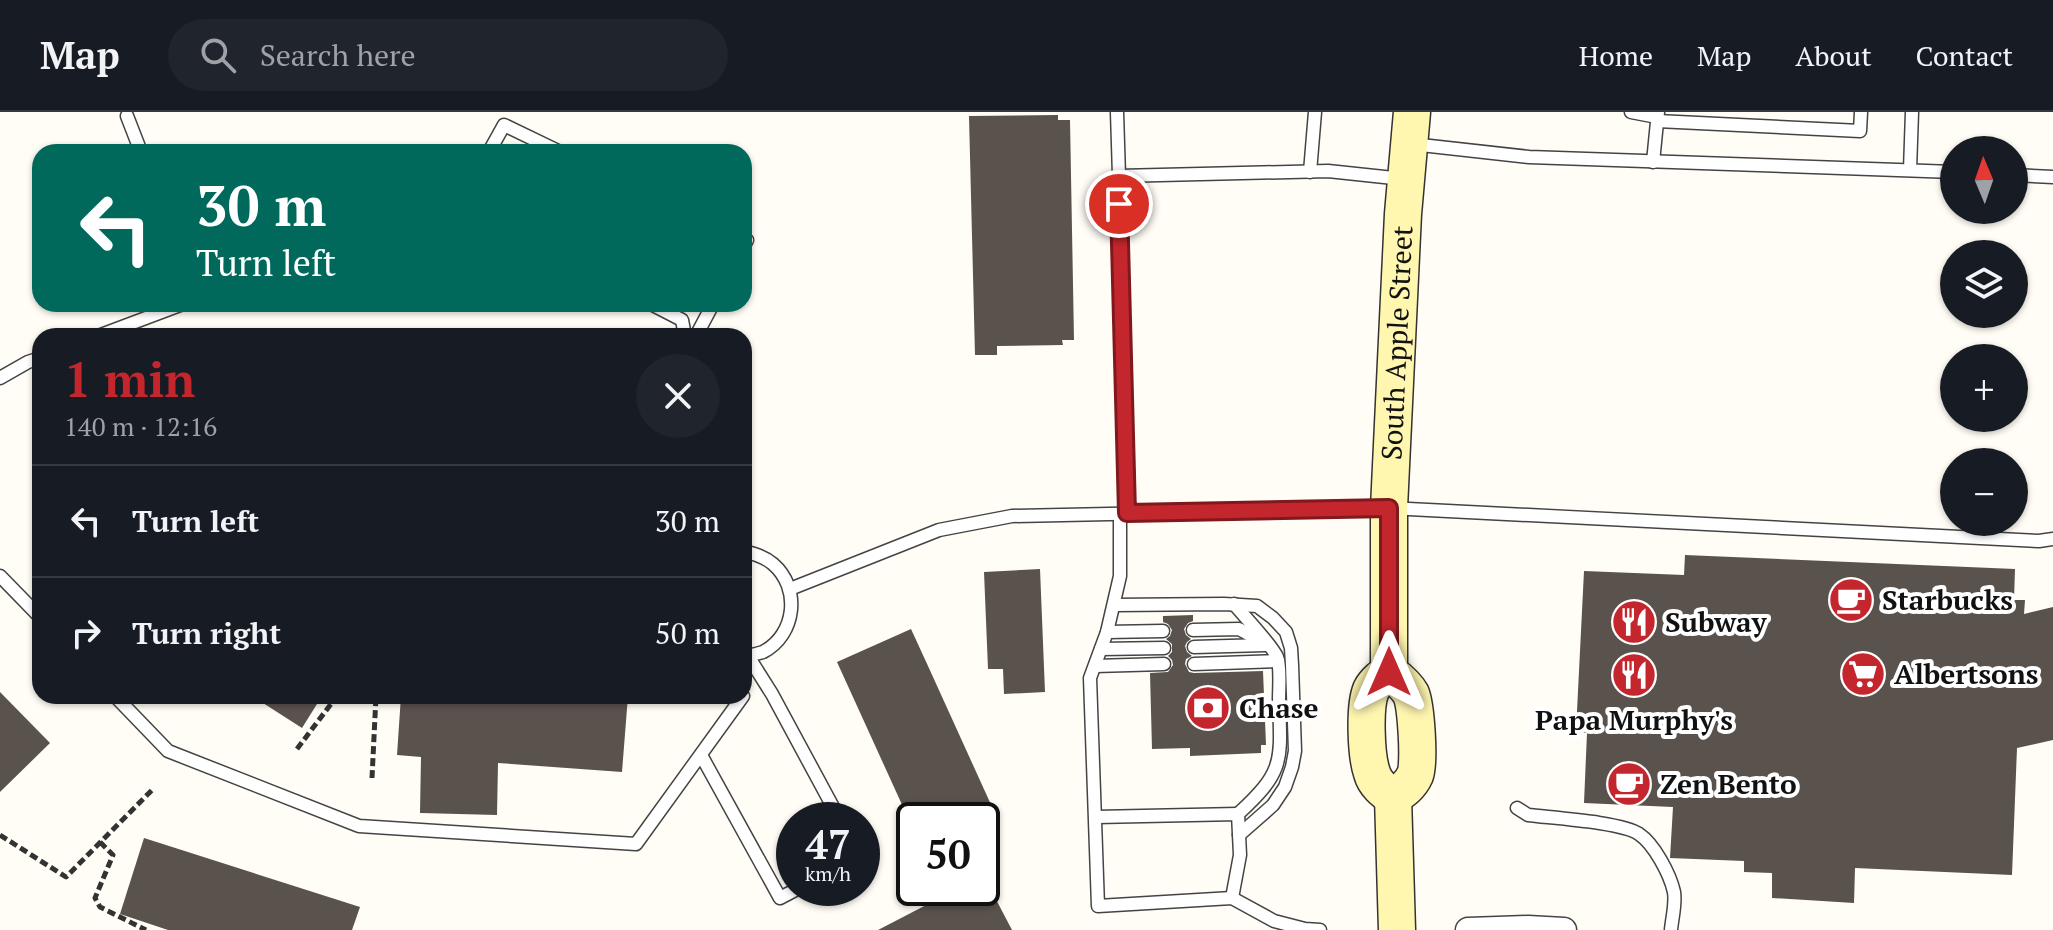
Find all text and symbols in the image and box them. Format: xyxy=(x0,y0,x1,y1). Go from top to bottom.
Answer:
search box xyxy=(168,19,728,91)
text: Map xyxy=(40,30,120,80)
icon: search xyxy=(196,33,240,77)
text: Search here xyxy=(260,35,416,75)
text: Home xyxy=(1579,37,1653,74)
text: Map xyxy=(1697,37,1751,74)
text: About xyxy=(1795,37,1872,74)
text: Contact xyxy=(1916,37,2013,74)
north arrow xyxy=(1940,136,2028,224)
map controls xyxy=(1940,136,2028,536)
text: 30 m xyxy=(196,168,326,242)
pin xyxy=(1085,170,1153,238)
icon: left xyxy=(64,176,168,280)
icon: arrive xyxy=(1097,182,1141,226)
street label: South Apple Street xyxy=(1372,224,1420,461)
text: Turn left xyxy=(196,239,336,286)
button: layers xyxy=(1940,240,2028,328)
button: + xyxy=(1940,344,2028,432)
text: 1 min xyxy=(64,347,195,411)
button: close xyxy=(636,354,720,438)
text: 140 m · 12:16 xyxy=(64,409,217,443)
button: − xyxy=(1940,448,2028,536)
icon: left xyxy=(64,499,108,543)
text: Turn left xyxy=(132,501,259,541)
text: 30 m xyxy=(655,501,720,541)
cafe icon: Starbucks xyxy=(1827,576,1875,624)
place label: Starbucks xyxy=(1882,581,2013,618)
restaurant icon: Subway xyxy=(1610,598,1658,646)
place label: Subway xyxy=(1665,603,1768,640)
icon: right xyxy=(64,611,108,655)
text: Turn right xyxy=(132,613,281,653)
text: 50 m xyxy=(655,613,720,653)
position arrow xyxy=(1347,630,1431,714)
supermarket icon: Albertsons xyxy=(1839,650,1887,698)
restaurant icon: Papa Murphy's xyxy=(1610,651,1658,699)
place label: Albertsons xyxy=(1894,655,2038,692)
bank icon: Chase xyxy=(1184,684,1232,732)
place label: Chase xyxy=(1239,689,1318,726)
place label: Papa Murphy's xyxy=(1535,701,1733,738)
cafe icon: Zen Bento xyxy=(1605,760,1653,808)
place label: Zen Bento xyxy=(1660,765,1797,802)
speed limit sign: 50 xyxy=(896,802,1000,906)
text: 47 xyxy=(805,817,851,870)
text: km/h xyxy=(805,860,851,887)

